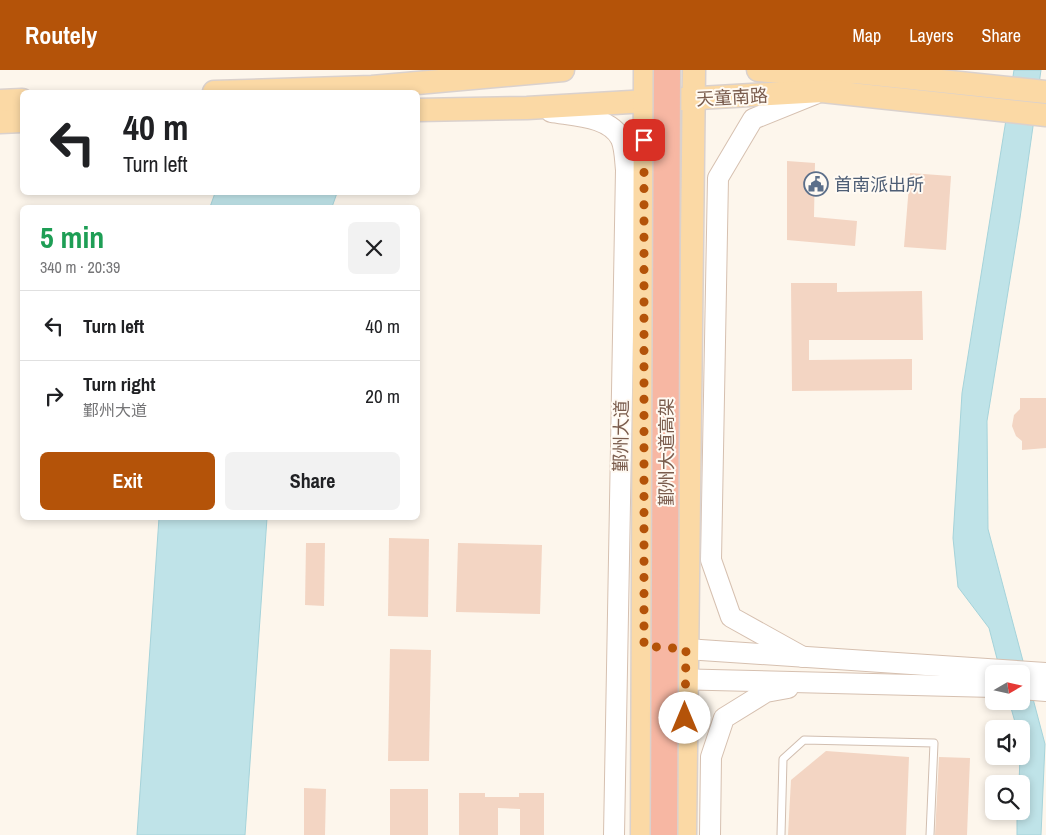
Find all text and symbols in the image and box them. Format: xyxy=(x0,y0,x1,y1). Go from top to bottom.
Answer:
text: Routely xyxy=(25,19,97,51)
text: Map xyxy=(853,23,881,48)
text: Layers xyxy=(909,23,954,48)
text: Share xyxy=(982,23,1021,48)
street label: 天童南路 xyxy=(695,83,769,111)
text: 40 m xyxy=(123,104,188,151)
icon: left xyxy=(40,110,105,175)
pin xyxy=(623,119,665,161)
icon: arrive xyxy=(630,126,658,154)
text: Turn left xyxy=(123,149,188,179)
public building icon: 首南派出所 xyxy=(803,171,829,197)
place label: 首南派出所 xyxy=(834,172,924,197)
text: 5 min xyxy=(40,217,104,257)
button: close xyxy=(348,222,400,274)
text: 340 m · 20:39 xyxy=(40,256,120,278)
icon: left xyxy=(40,312,68,340)
text: Turn left xyxy=(83,313,144,339)
text: 40 m xyxy=(365,313,400,339)
text: Turn right xyxy=(83,371,155,397)
icon: right xyxy=(40,382,68,410)
text: 20 m xyxy=(365,383,400,409)
street label: 鄞州大道高架 xyxy=(654,398,679,506)
text: 鄞州大道 xyxy=(83,399,147,421)
street label: 鄞州大道 xyxy=(608,400,634,472)
button: Exit xyxy=(40,452,215,510)
button: Share xyxy=(225,452,400,510)
north arrow xyxy=(985,665,1030,710)
map controls xyxy=(985,665,1030,820)
position arrow xyxy=(658,691,710,743)
button: sound xyxy=(985,720,1030,765)
button: search xyxy=(985,775,1030,820)

